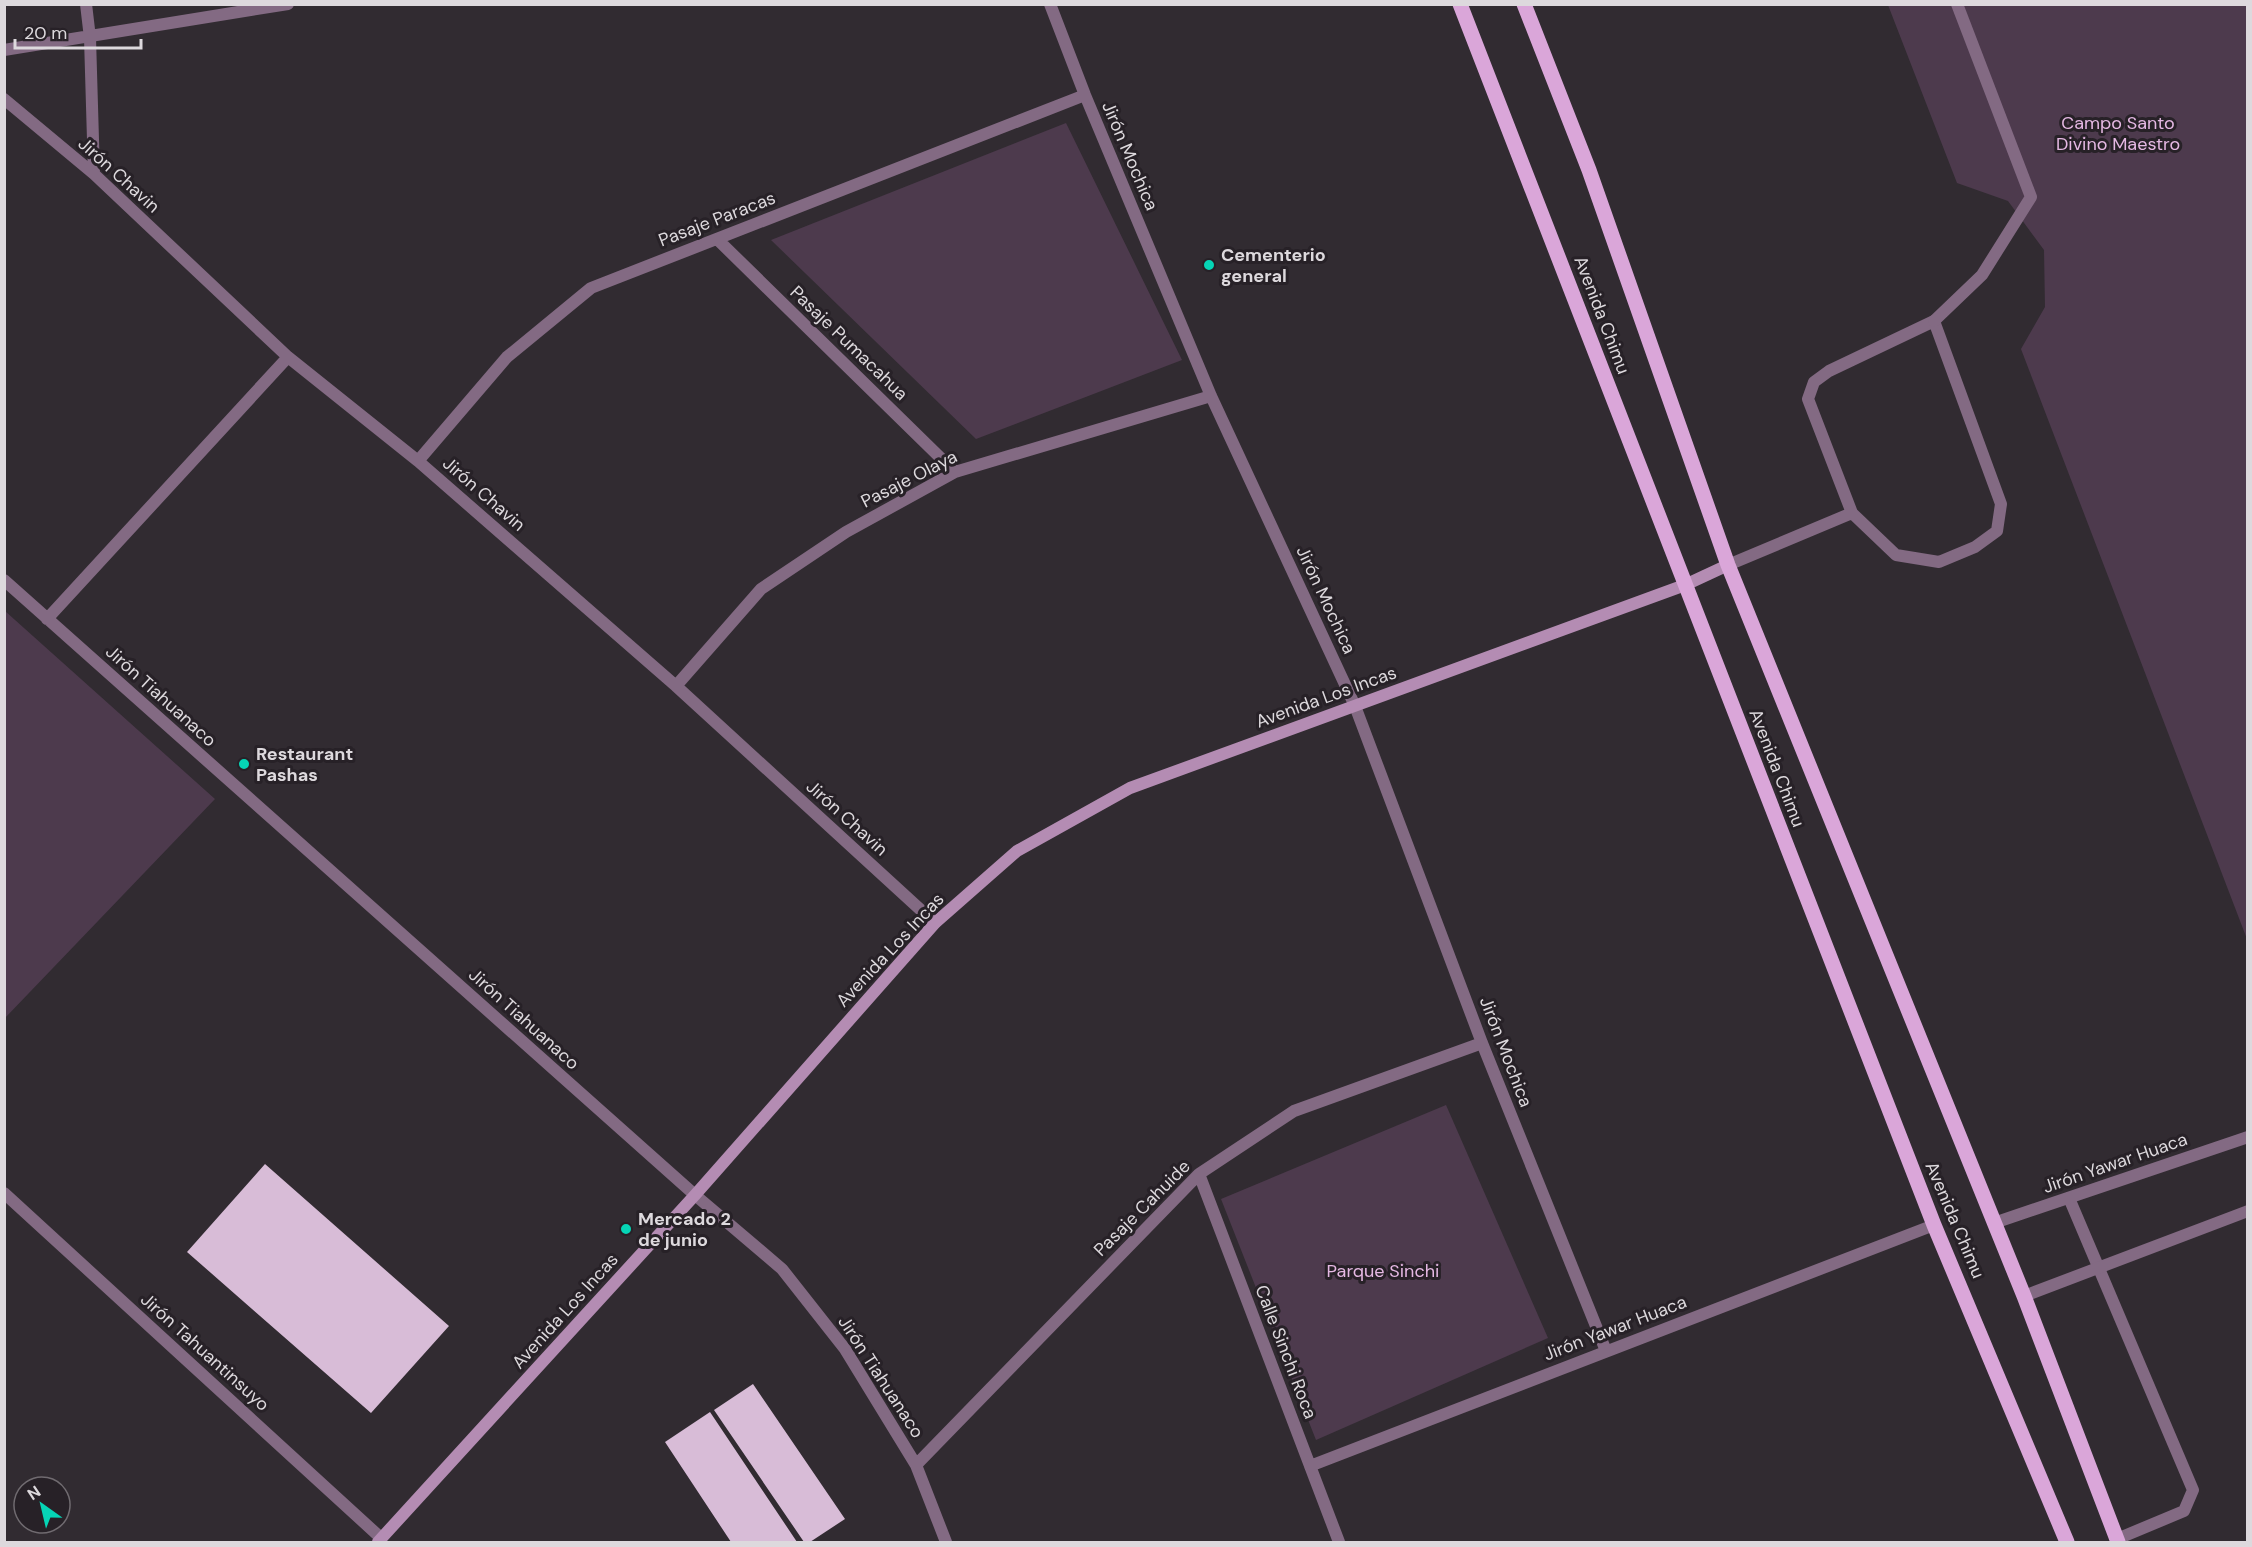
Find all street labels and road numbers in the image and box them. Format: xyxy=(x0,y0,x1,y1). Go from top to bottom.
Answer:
street label: Jirón Mochica xyxy=(1096,98,1164,214)
street label: Jirón Chavin xyxy=(73,132,165,218)
street label: Pasaje Paracas xyxy=(655,186,779,252)
street label: Avenida Chimu xyxy=(1568,252,1636,378)
street label: Pasaje Pumacahua xyxy=(785,280,913,406)
street label: Pasaje Olaya xyxy=(857,445,961,513)
street label: Jirón Chavin xyxy=(438,451,530,537)
street label: Jirón Mochica xyxy=(1291,542,1361,658)
street label: Jirón Tiahuanaco xyxy=(100,640,222,752)
street label: Avenida Los Incas xyxy=(1252,660,1400,734)
street label: Avenida Chimu xyxy=(1743,705,1811,831)
street label: Jirón Chavin xyxy=(801,775,893,861)
street label: Avenida Los Incas xyxy=(831,888,949,1012)
street label: Jirón Tiahuanaco xyxy=(463,963,585,1075)
street label: Jirón Mochica xyxy=(1474,993,1538,1111)
street label: Jirón Yawar Huaca xyxy=(2040,1127,2190,1199)
street label: Pasaje Cahuide xyxy=(1089,1155,1195,1261)
street label: Avenida Chimu xyxy=(1920,1158,1990,1282)
street label: Avenida Los Incas xyxy=(507,1248,623,1374)
street label: Calle Sinchi Roca xyxy=(1249,1282,1323,1422)
street label: Jirón Tahuantinsuyo xyxy=(135,1288,275,1416)
street label: Jirón Yawar Huaca xyxy=(1540,1290,1690,1366)
street label: Jirón Tiahuanaco xyxy=(832,1311,930,1443)

